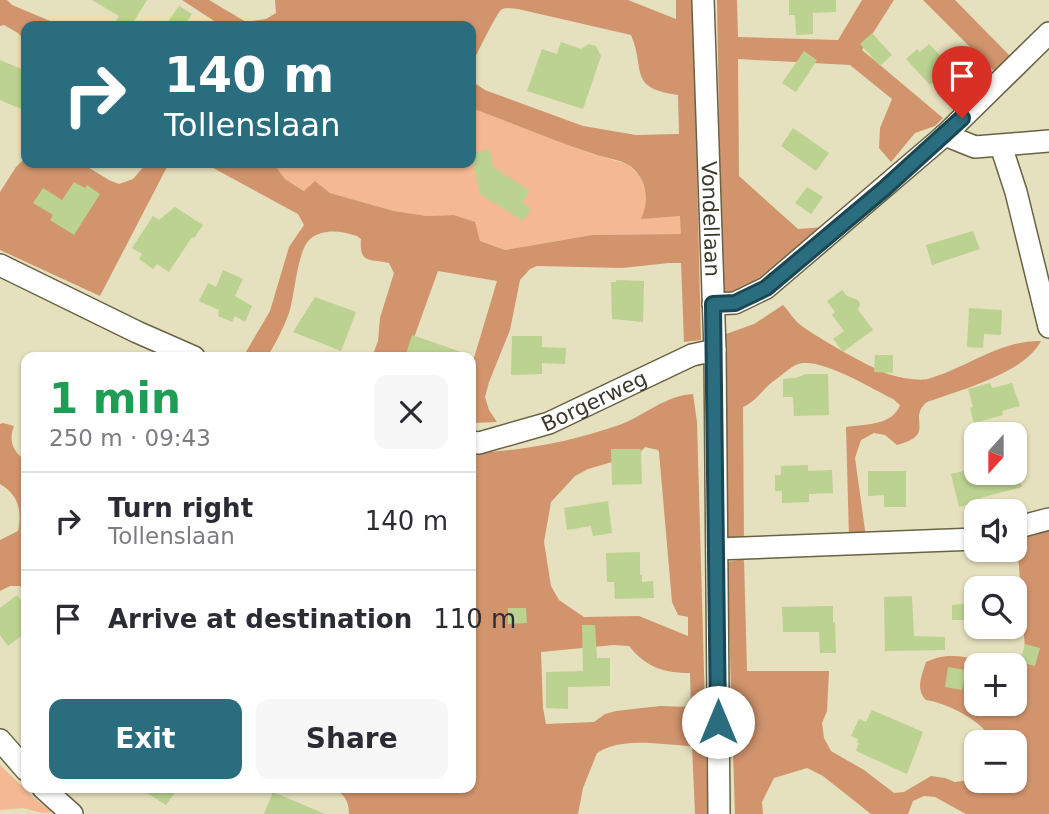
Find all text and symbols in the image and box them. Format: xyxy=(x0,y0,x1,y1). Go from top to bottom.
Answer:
pin xyxy=(932,46,992,118)
text: 140 m xyxy=(164,47,334,104)
icon: right xyxy=(49,49,140,140)
icon: arrive xyxy=(943,57,981,95)
text: Tollenslaan xyxy=(164,106,341,144)
street label: Vondellaan xyxy=(697,161,724,277)
street label: Borgerweg xyxy=(538,366,651,437)
text: 1 min xyxy=(49,374,181,423)
button: close xyxy=(374,375,448,449)
north arrow xyxy=(964,422,1027,485)
map controls xyxy=(964,422,1027,793)
text: 250 m · 09:43 xyxy=(49,425,211,451)
text: Turn right xyxy=(108,493,253,523)
button: sound xyxy=(964,499,1027,562)
icon: right xyxy=(49,502,87,540)
text: 140 m xyxy=(365,506,448,536)
text: Tollenslaan xyxy=(108,523,235,549)
button: search xyxy=(964,576,1027,639)
icon: arrive xyxy=(49,600,87,638)
text: Arrive at destination xyxy=(108,604,412,634)
text: 110 m xyxy=(433,604,516,634)
button: + xyxy=(964,653,1027,716)
position arrow xyxy=(681,685,755,759)
button: Exit xyxy=(49,699,242,779)
button: Share xyxy=(256,699,448,779)
button: − xyxy=(964,730,1027,793)

